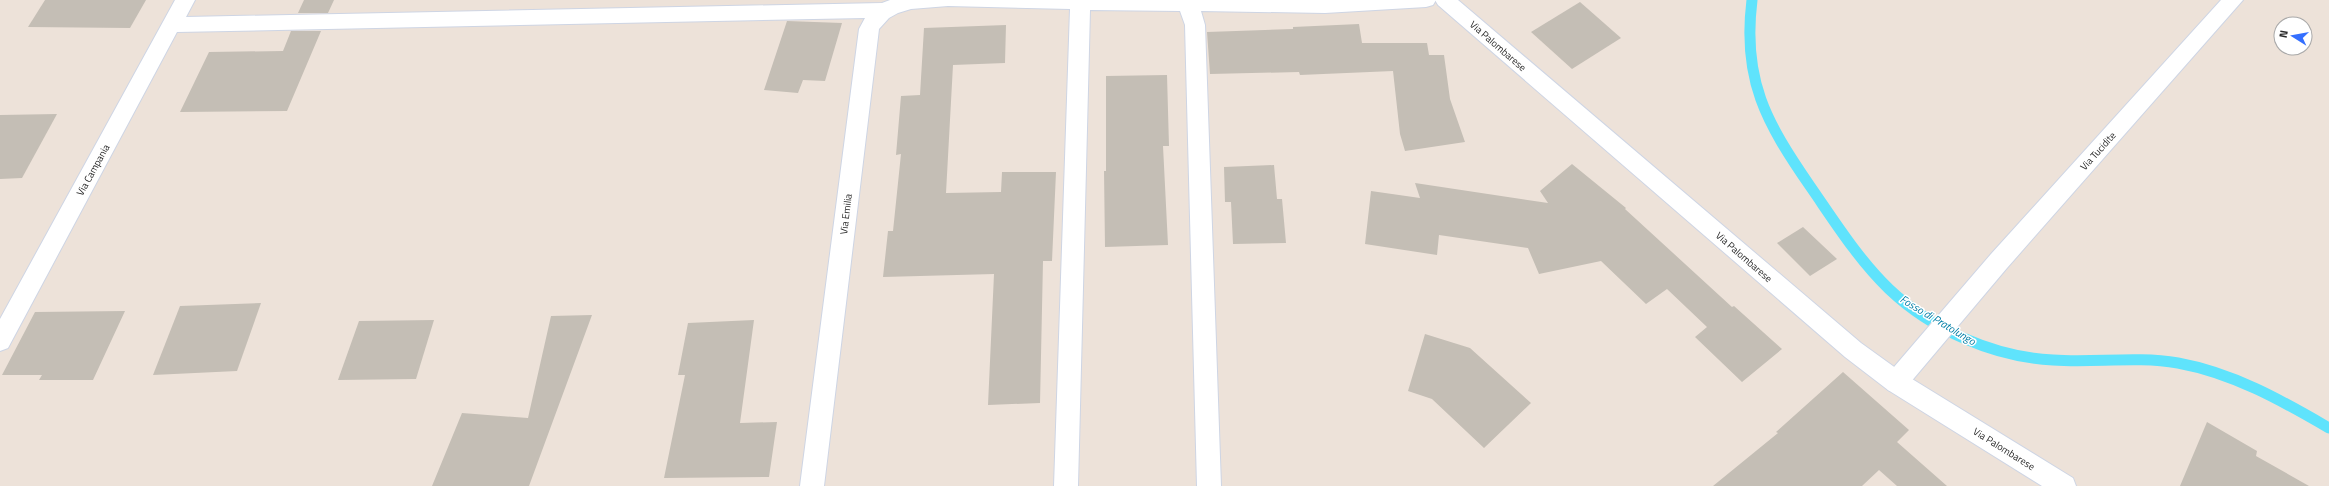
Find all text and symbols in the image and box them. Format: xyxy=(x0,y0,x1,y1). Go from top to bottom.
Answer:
north arrow xyxy=(2273,16,2313,56)
street label: Via Palombarese xyxy=(1466,17,1530,75)
text: N xyxy=(2275,29,2292,39)
street label: Via Tucidite xyxy=(2077,128,2119,174)
street label: Via Campania xyxy=(73,141,113,199)
street label: Via Emilia xyxy=(836,193,856,235)
street label: Via Palombarese xyxy=(1712,228,1776,286)
water label: Fosso di Pratolungo xyxy=(1897,291,1979,349)
street label: Via Palombarese xyxy=(1970,424,2038,474)

